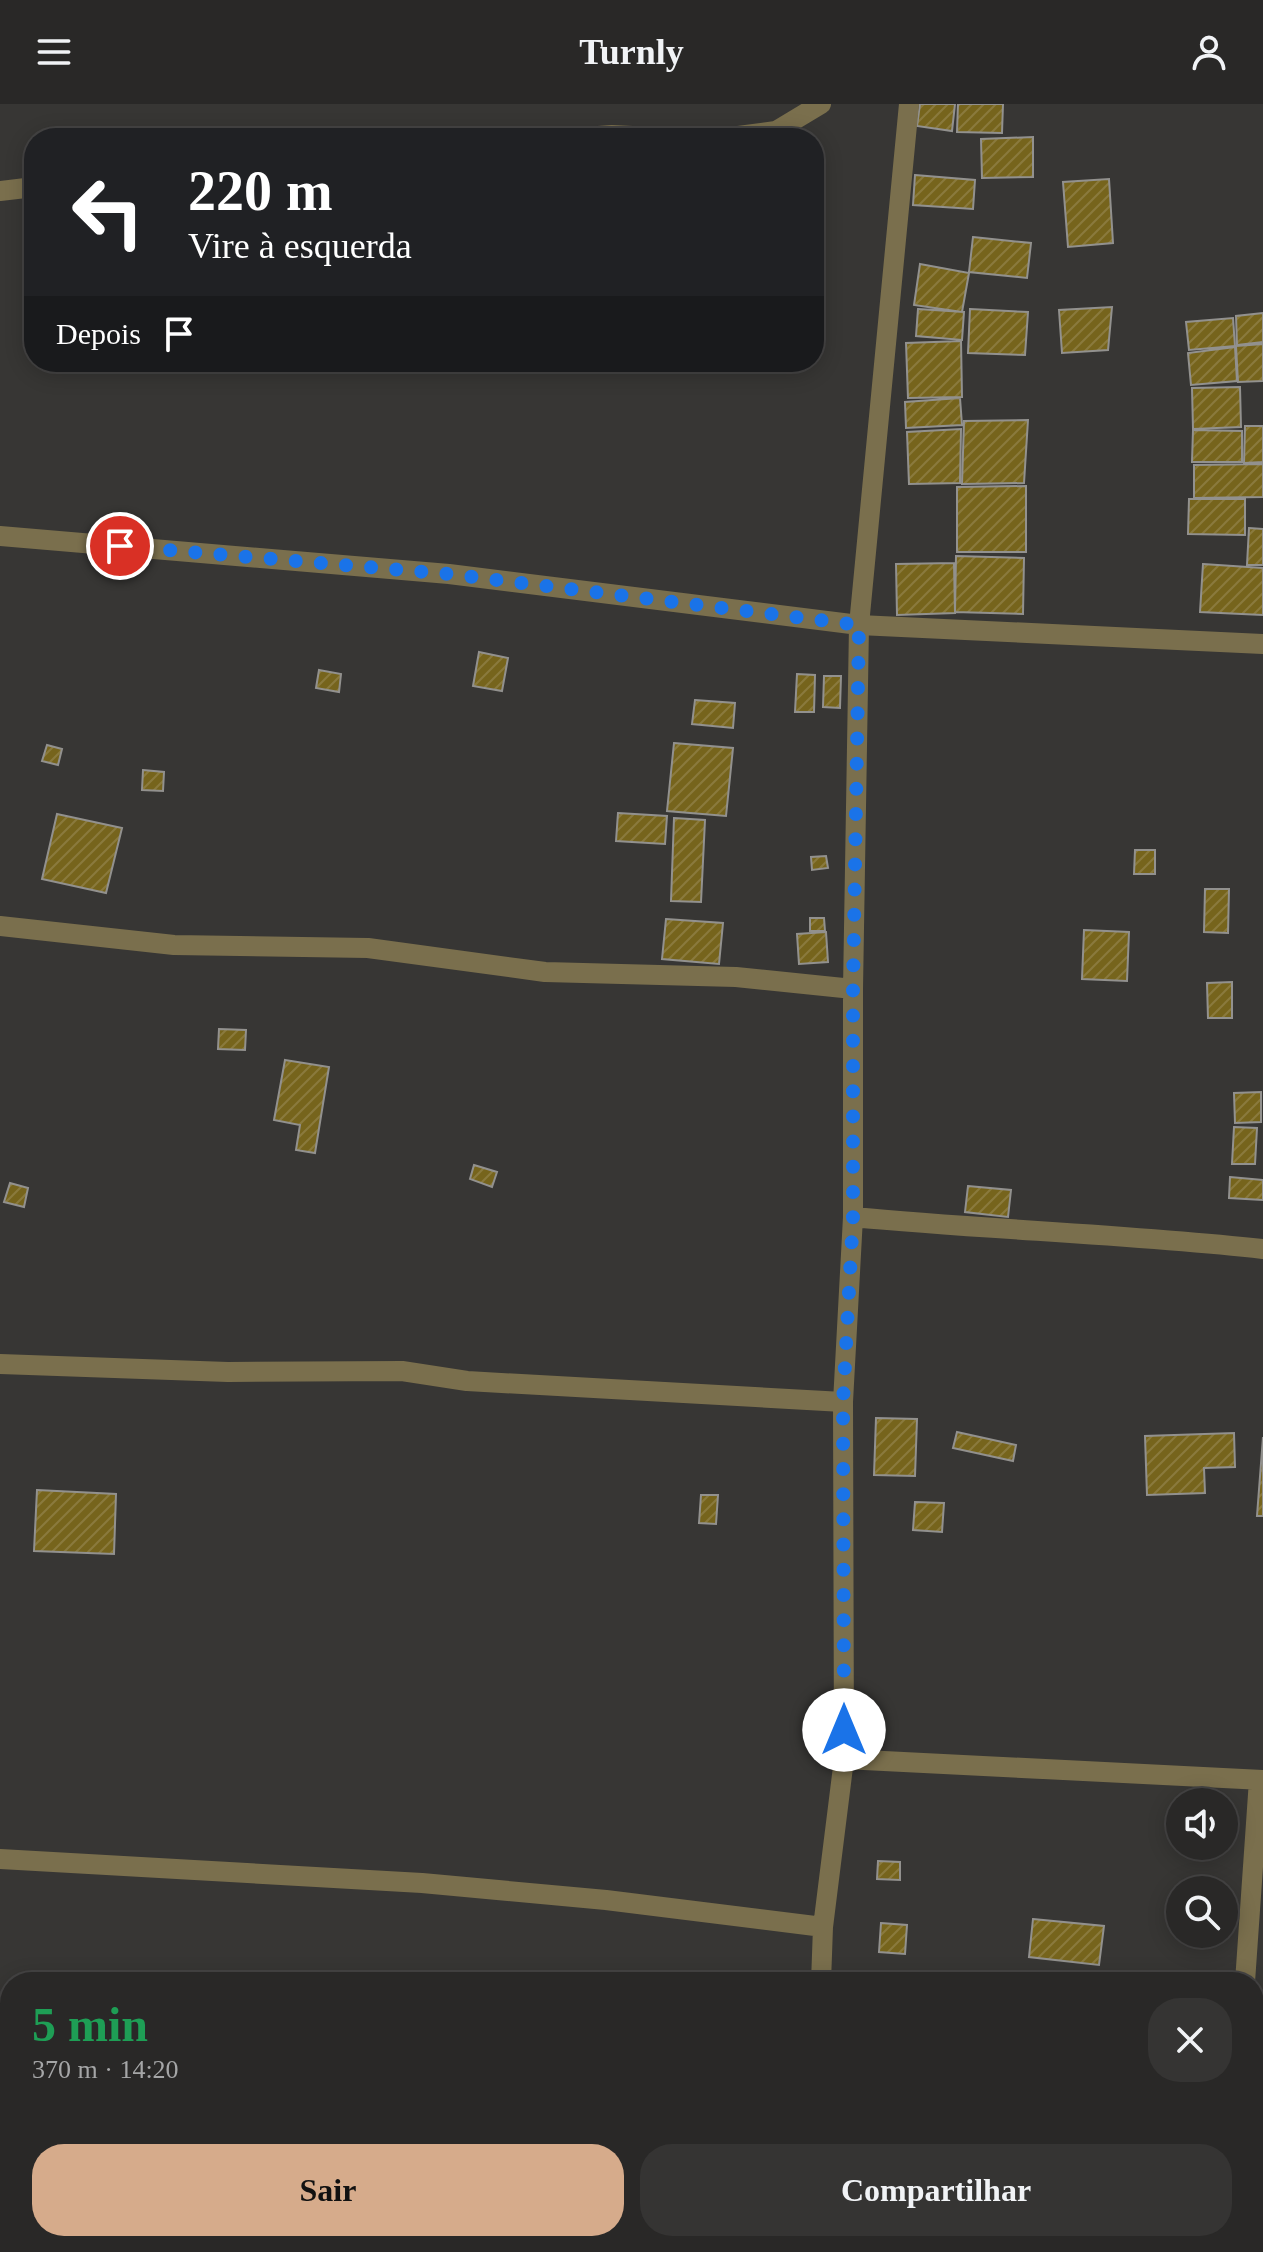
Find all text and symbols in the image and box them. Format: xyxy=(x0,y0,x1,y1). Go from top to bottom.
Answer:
icon: menu xyxy=(32,30,76,74)
icon: person xyxy=(1187,30,1231,74)
text: Turnly xyxy=(579,32,684,72)
icon: left xyxy=(56,160,160,264)
text: 220 m xyxy=(188,160,333,222)
text: Vire à esquerda xyxy=(188,226,412,266)
icon: arrive xyxy=(157,312,201,356)
text: Depois xyxy=(56,317,141,350)
pin xyxy=(86,512,154,580)
icon: arrive xyxy=(98,524,142,568)
position arrow xyxy=(802,1688,886,1772)
map controls xyxy=(1166,1788,1238,1948)
button: sound xyxy=(1166,1788,1238,1860)
button: search xyxy=(1166,1876,1238,1948)
text: 5 min xyxy=(32,1998,148,2051)
button: close xyxy=(1148,1998,1232,2082)
text: 370 m · 14:20 xyxy=(32,2055,179,2084)
button: Sair xyxy=(32,2144,624,2236)
button: Compartilhar xyxy=(640,2144,1232,2236)

